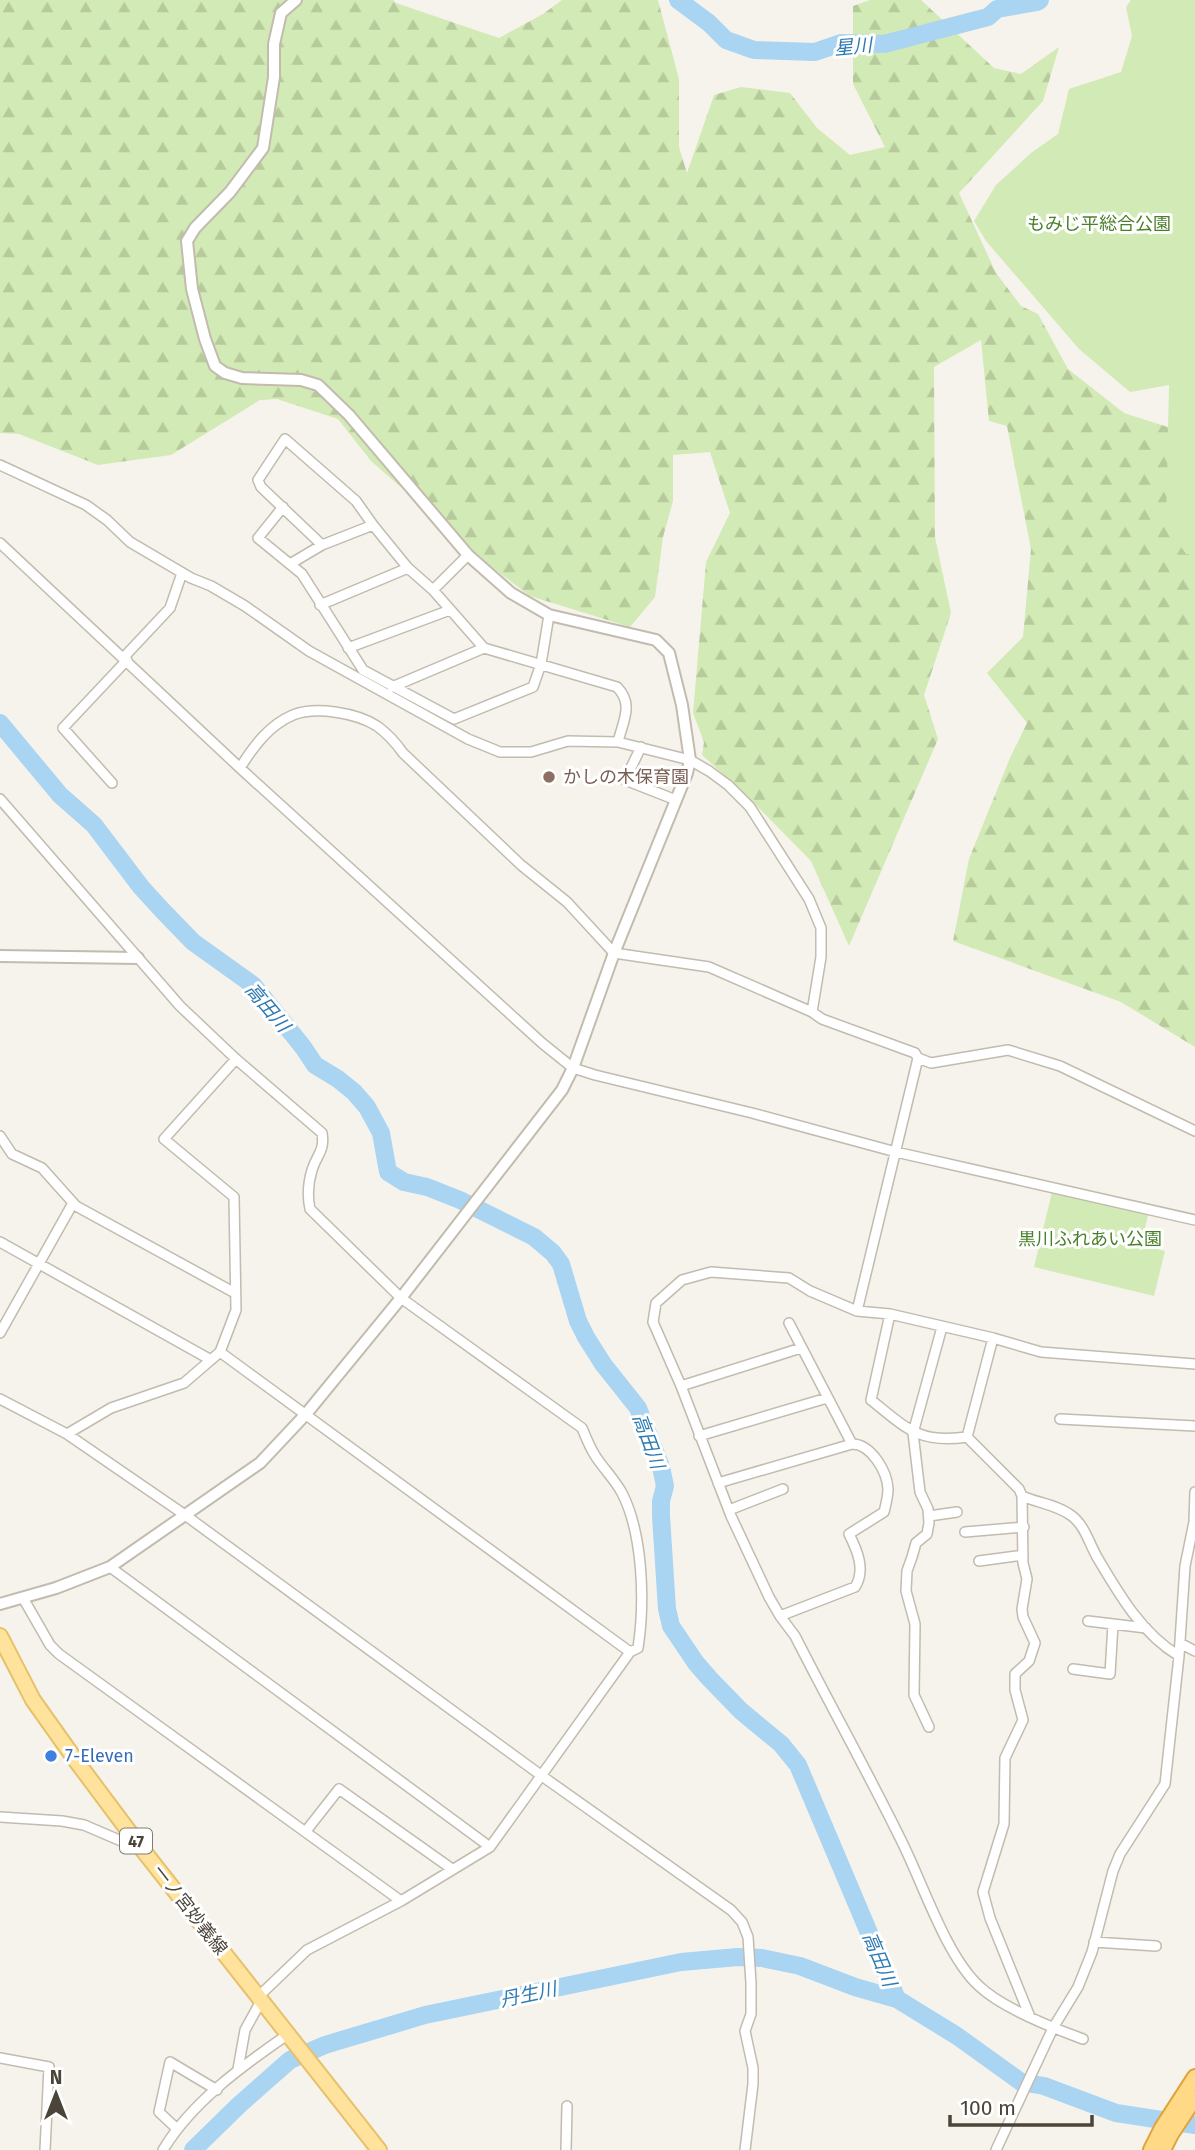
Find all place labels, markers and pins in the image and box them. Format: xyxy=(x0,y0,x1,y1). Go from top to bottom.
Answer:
place label: かしの木保育園 xyxy=(563,766,689,788)
marker: かしの木保育園 xyxy=(541,769,557,785)
place label: 7-Eleven xyxy=(65,1745,134,1767)
marker: 7-Eleven xyxy=(43,1748,59,1764)

